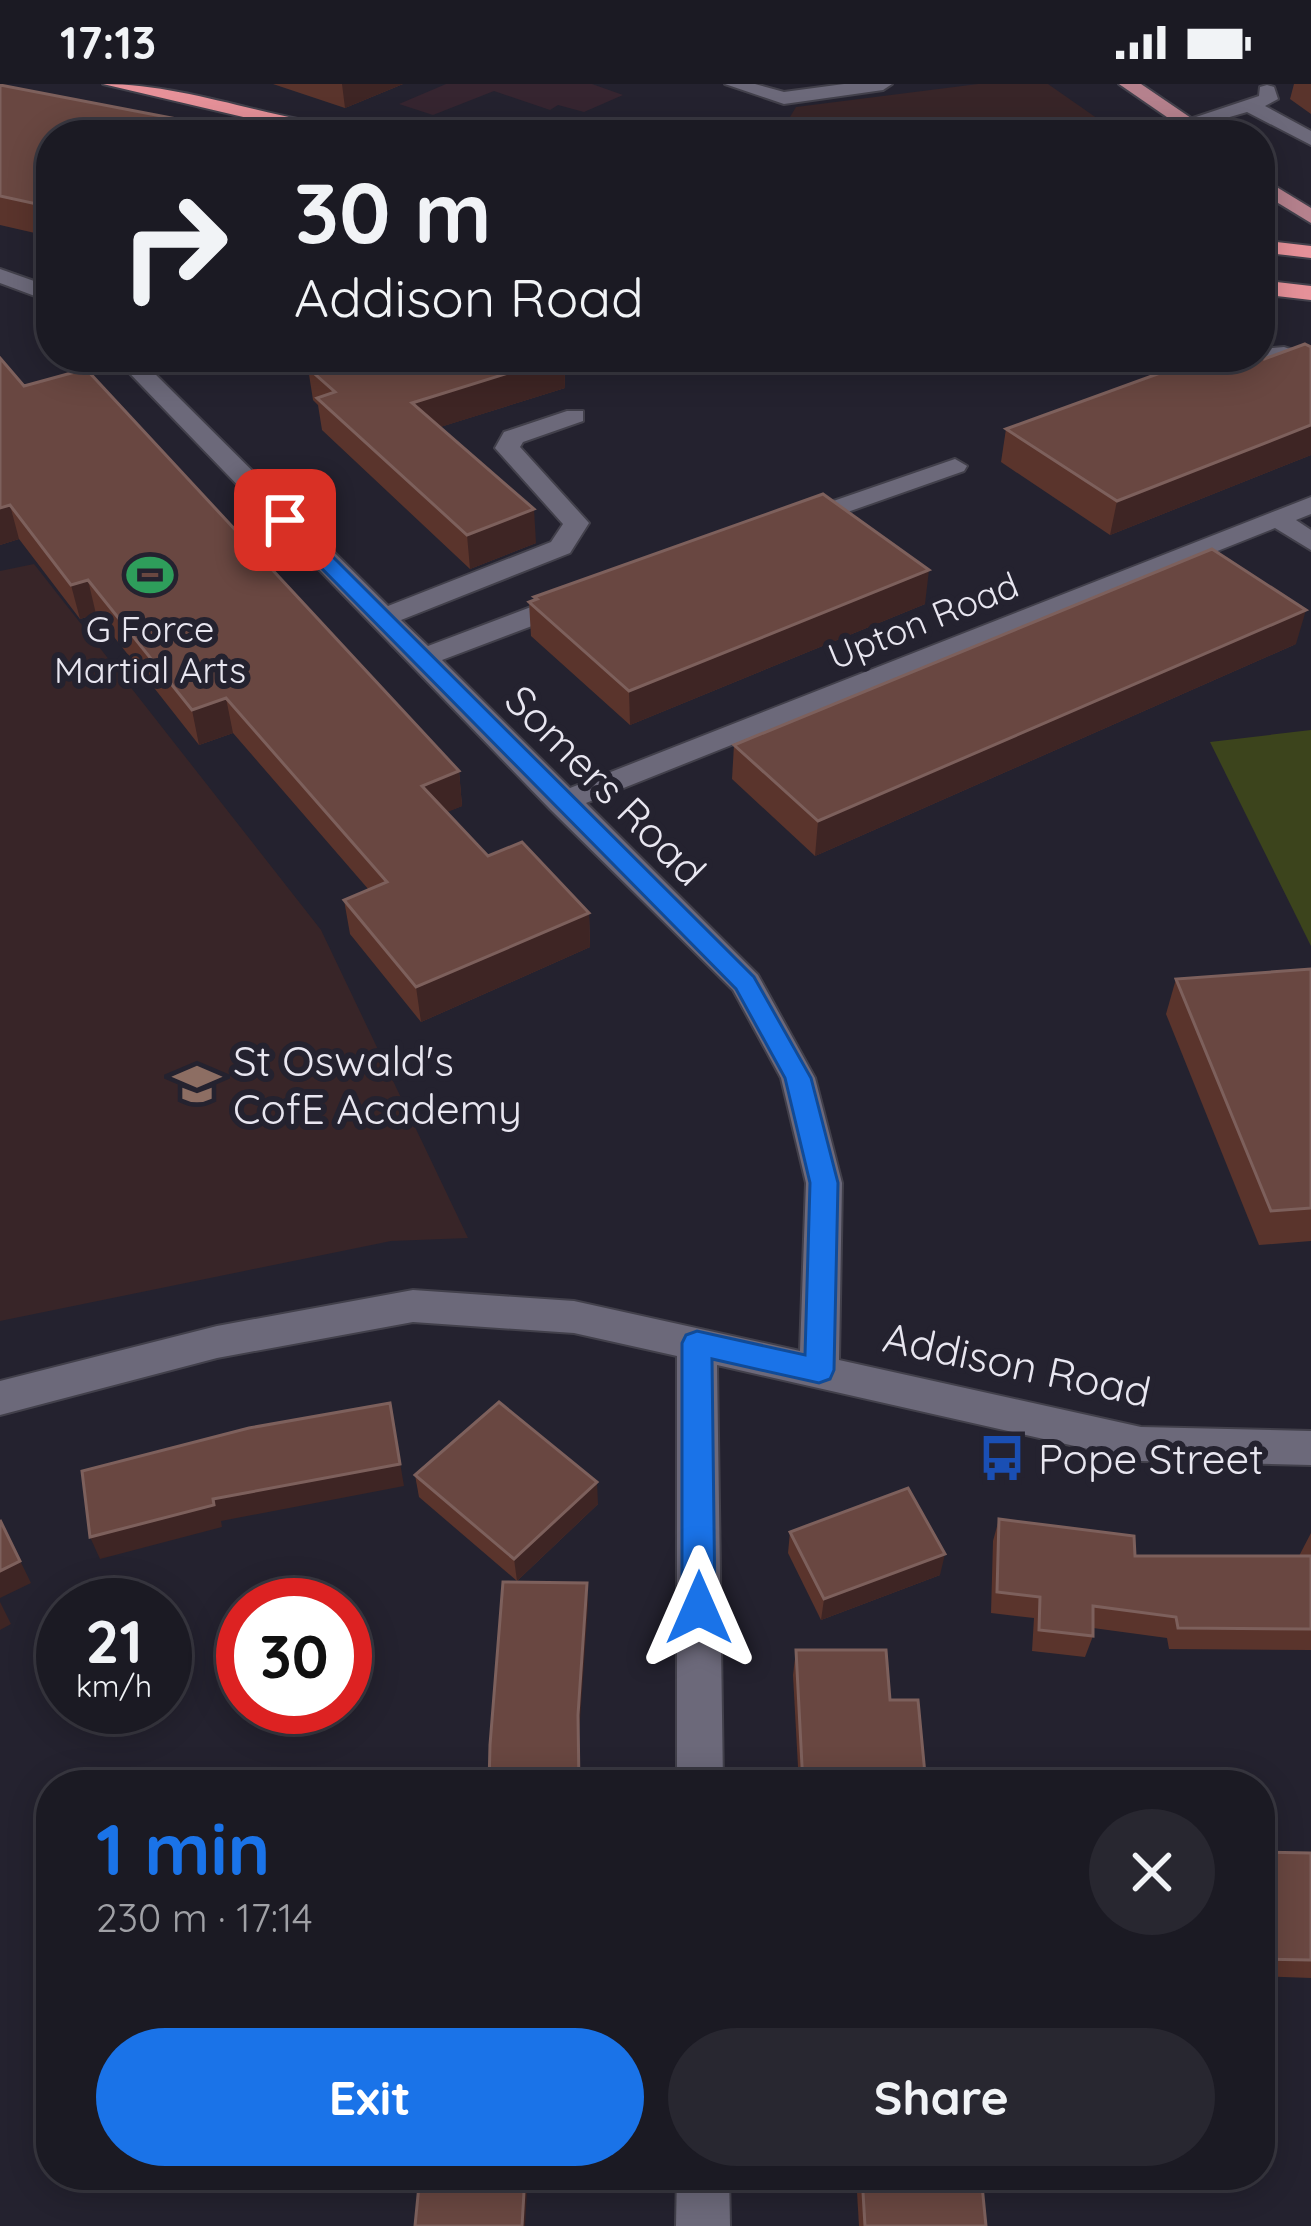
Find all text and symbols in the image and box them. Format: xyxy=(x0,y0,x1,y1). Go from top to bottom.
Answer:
text: 17:13 xyxy=(60,14,156,70)
text: 30 m xyxy=(294,159,492,264)
icon: right xyxy=(96,168,252,324)
text: Addison Road xyxy=(294,263,644,331)
pin xyxy=(234,469,336,571)
icon: arrive xyxy=(252,487,318,553)
sports icon: G Force Martial Arts xyxy=(125,550,175,600)
street label: Upton Road xyxy=(821,561,1025,679)
place label: G Force Martial Arts xyxy=(54,606,246,692)
street label: Somers Road xyxy=(494,673,718,897)
place label: St Oswald's CofE Academy xyxy=(233,1034,522,1135)
school or university icon: St Oswald's CofE Academy xyxy=(172,1059,222,1109)
street label: Addison Road xyxy=(878,1310,1156,1418)
place label: Pope Street xyxy=(1038,1432,1263,1485)
bus stop icon: Pope Street xyxy=(977,1433,1027,1483)
position arrow xyxy=(636,1545,762,1671)
speed limit sign: 30 xyxy=(216,1578,372,1734)
text: 21 xyxy=(85,1603,143,1678)
text: km/h xyxy=(76,1667,152,1705)
text: 1 min xyxy=(96,1803,270,1893)
button: close xyxy=(1089,1809,1215,1935)
text: 230 m · 17:14 xyxy=(96,1893,313,1942)
button: Exit xyxy=(96,2028,644,2166)
button: Share xyxy=(668,2028,1215,2166)

